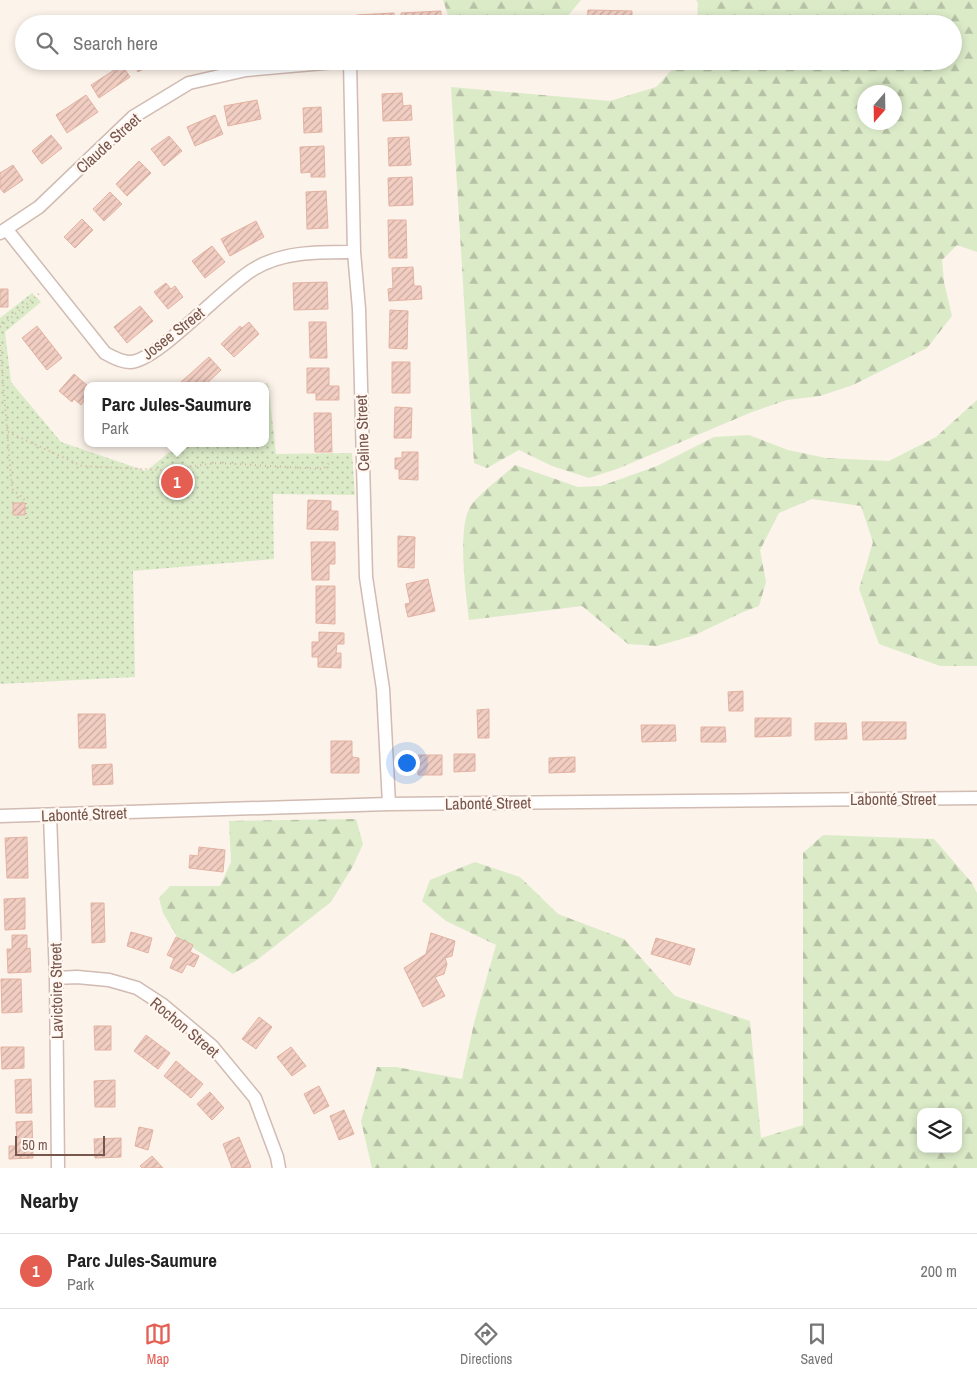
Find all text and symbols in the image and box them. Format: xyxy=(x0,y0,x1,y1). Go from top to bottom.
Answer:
search box xyxy=(15,15,962,70)
icon: search xyxy=(33,29,61,57)
text: Search here xyxy=(73,30,158,56)
north arrow xyxy=(857,85,902,130)
street label: Claude Street xyxy=(71,108,145,178)
street label: Josee Street xyxy=(137,301,209,364)
popup xyxy=(84,382,269,447)
text: Parc Jules-Saumure xyxy=(102,391,251,417)
street label: Celine Street xyxy=(350,394,374,472)
text: Park xyxy=(102,417,129,439)
pin: 1 xyxy=(161,463,193,501)
your location xyxy=(394,750,420,776)
street label: Labonté Street xyxy=(850,788,936,810)
street label: Labonté Street xyxy=(445,791,532,815)
street label: Labonté Street xyxy=(41,801,128,826)
street label: Lavictoire Street xyxy=(44,942,68,1039)
street label: Rochon Street xyxy=(146,992,224,1063)
map controls xyxy=(917,1108,962,1153)
button: layers xyxy=(917,1108,962,1153)
scale bar xyxy=(15,1133,105,1156)
text: 50 m xyxy=(22,1136,48,1154)
text: Nearby xyxy=(20,1186,78,1215)
text: Parc Jules-Saumure xyxy=(67,1247,217,1273)
text: 1 xyxy=(32,1260,40,1282)
text: 200 m xyxy=(921,1260,957,1282)
text: Park xyxy=(67,1273,94,1295)
tab: Map xyxy=(144,1320,172,1368)
tab: Directions xyxy=(460,1320,512,1368)
tab: Saved xyxy=(800,1320,833,1368)

